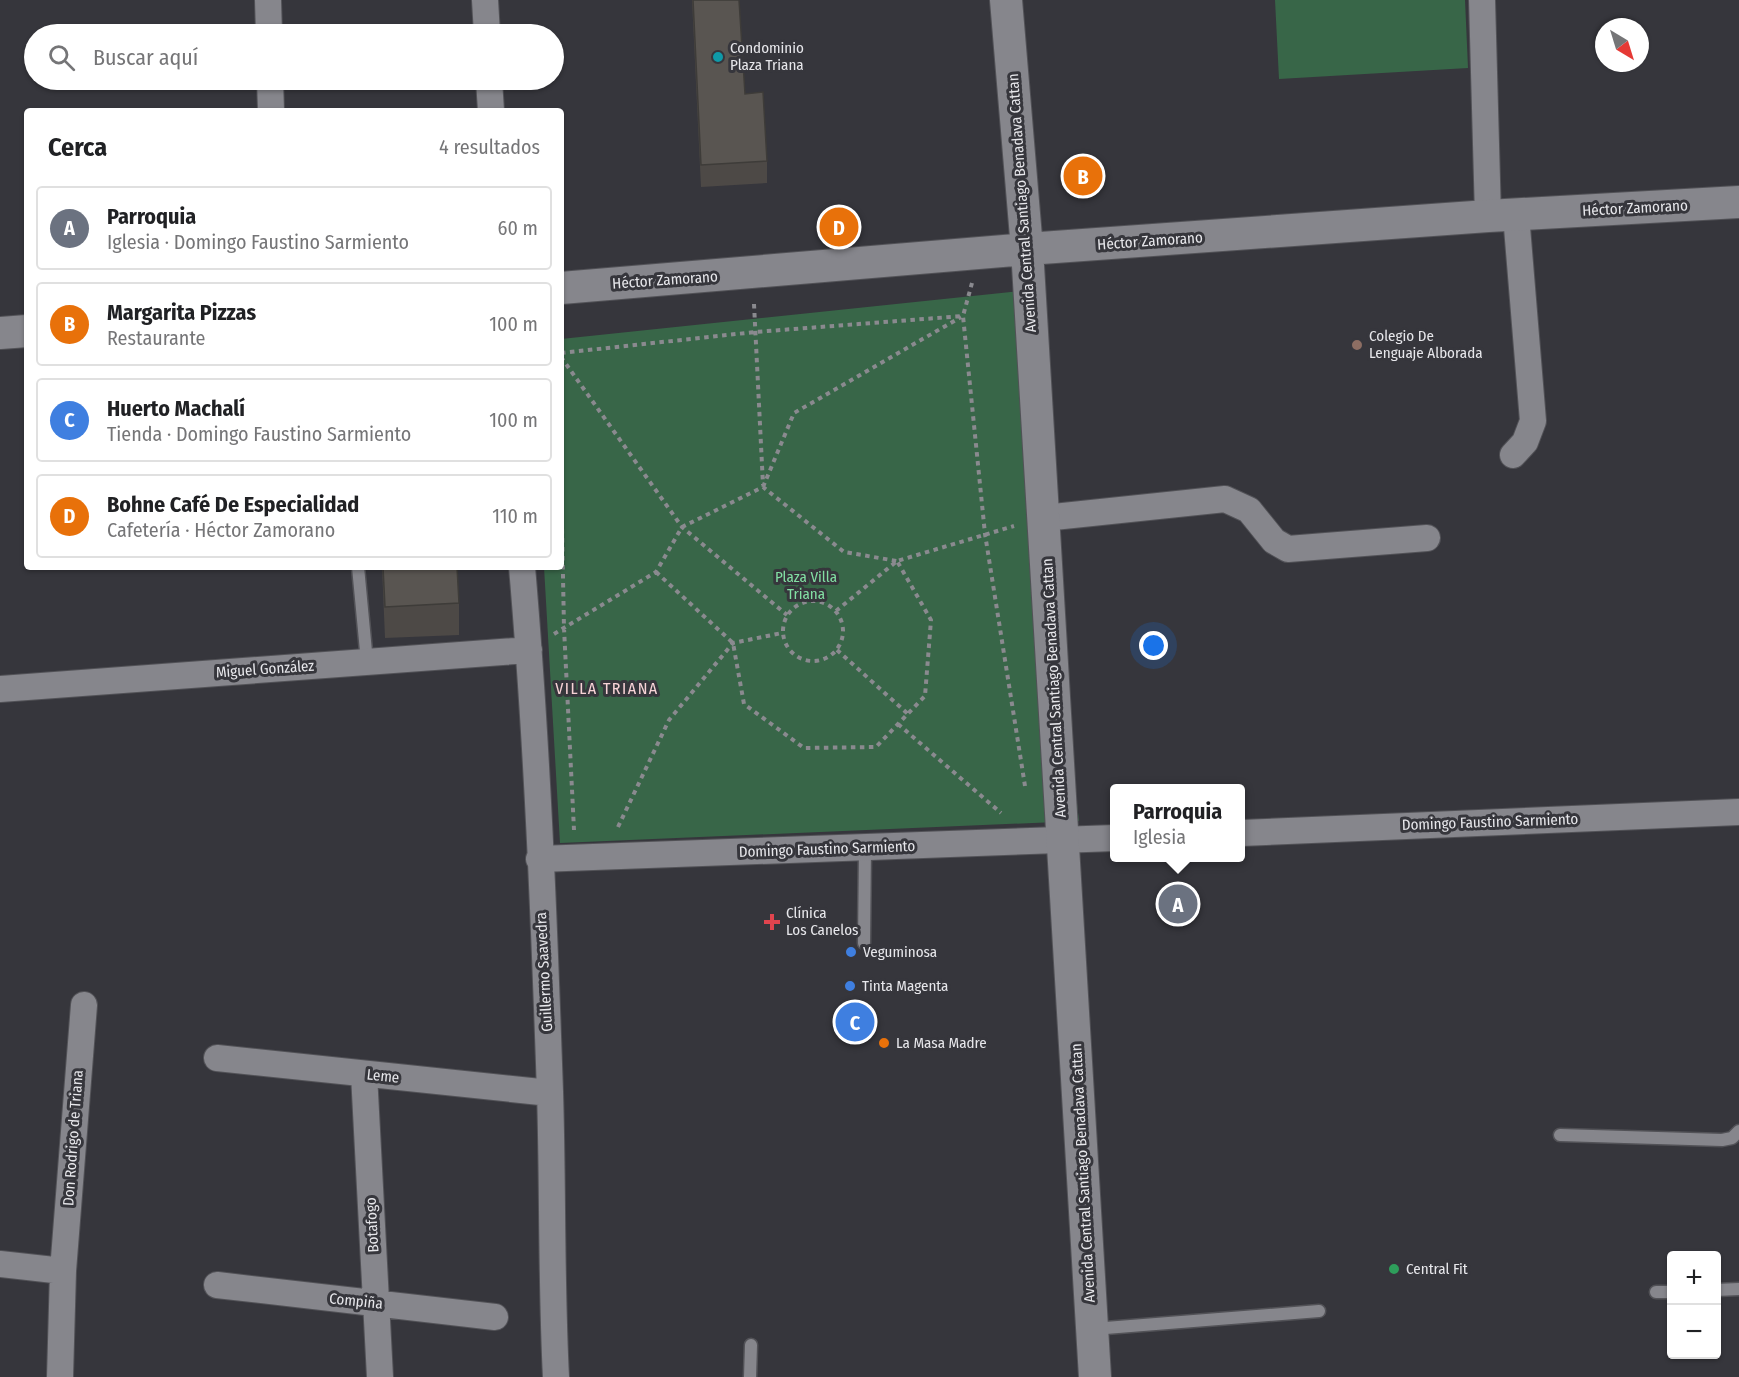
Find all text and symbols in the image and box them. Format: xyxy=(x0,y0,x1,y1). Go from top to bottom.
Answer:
north arrow xyxy=(1595,18,1649,72)
search box xyxy=(24,24,564,90)
place label: Condominio Plaza Triana xyxy=(730,39,804,74)
icon: search xyxy=(45,41,78,74)
text: Buscar aquí xyxy=(93,44,198,71)
marker: Condominio Plaza Triana xyxy=(711,50,725,64)
street label: Avenida Central Santiago Benadava Cattan xyxy=(1004,73,1040,333)
text: Cerca xyxy=(48,132,107,163)
text: 4 resultados xyxy=(439,135,540,159)
pin: B xyxy=(1064,154,1102,198)
street label: Héctor Zamorano xyxy=(1582,196,1688,220)
text: Parroquia xyxy=(107,203,196,230)
pin: D xyxy=(820,204,858,250)
text: A xyxy=(64,216,75,240)
text: 60 m xyxy=(498,216,538,240)
street label: Héctor Zamorano xyxy=(1097,228,1204,254)
text: Iglesia · Domingo Faustino Sarmiento xyxy=(107,230,409,254)
street label: Héctor Zamorano xyxy=(612,267,719,293)
text: Margarita Pizzas xyxy=(107,299,256,326)
text: B xyxy=(64,312,75,336)
text: 100 m xyxy=(489,312,538,336)
text: Restaurante xyxy=(107,326,206,350)
place label: Colegio De Lenguaje Alborada xyxy=(1369,327,1483,362)
marker: Colegio De Lenguaje Alborada xyxy=(1350,338,1364,352)
text: Huerto Machalí xyxy=(107,395,245,422)
text: C xyxy=(64,408,75,432)
text: 100 m xyxy=(489,408,538,432)
text: Tienda · Domingo Faustino Sarmiento xyxy=(107,422,411,446)
text: Bohne Café De Especialidad xyxy=(107,491,359,518)
text: D xyxy=(64,504,75,528)
text: 110 m xyxy=(492,504,538,528)
text: Cafetería · Héctor Zamorano xyxy=(107,518,335,542)
street label: Avenida Central Santiago Benadava Cattan xyxy=(1038,558,1070,818)
park label: Plaza Villa Triana xyxy=(775,568,837,603)
your location xyxy=(1139,631,1168,660)
street label: Miguel González xyxy=(215,657,315,681)
district label: VILLA TRIANA xyxy=(555,679,659,698)
popup xyxy=(1110,784,1245,862)
text: Parroquia xyxy=(1133,798,1222,825)
street label: Domingo Faustino Sarmiento xyxy=(1401,810,1579,834)
text: Iglesia xyxy=(1133,825,1186,849)
street label: Domingo Faustino Sarmiento xyxy=(738,837,916,861)
pin: A xyxy=(1158,882,1198,926)
place label: Clínica Los Canelos xyxy=(786,904,858,939)
street label: Guillermo Saavedra xyxy=(532,912,556,1032)
marker: Clínica Los Canelos xyxy=(763,913,781,931)
place label: Veguminosa xyxy=(863,943,937,961)
marker: Veguminosa xyxy=(844,945,858,959)
place label: Tinta Magenta xyxy=(862,977,948,995)
marker: Tinta Magenta xyxy=(843,979,857,993)
pin: C xyxy=(836,1000,874,1044)
place label: La Masa Madre xyxy=(896,1034,987,1052)
marker: La Masa Madre xyxy=(877,1036,891,1050)
street label: Avenida Central Santiago Benadava Cattan xyxy=(1067,1043,1099,1303)
street label: Leme xyxy=(366,1065,400,1087)
street label: Don Rodrigo de Triana xyxy=(59,1069,87,1207)
street label: Botafogo xyxy=(362,1197,382,1253)
map controls xyxy=(1667,1251,1721,1359)
button: + xyxy=(1667,1251,1721,1305)
place label: Central Fit xyxy=(1406,1260,1468,1278)
marker: Central Fit xyxy=(1387,1262,1401,1276)
street label: Compiña xyxy=(328,1289,384,1313)
button: − xyxy=(1667,1305,1721,1359)

